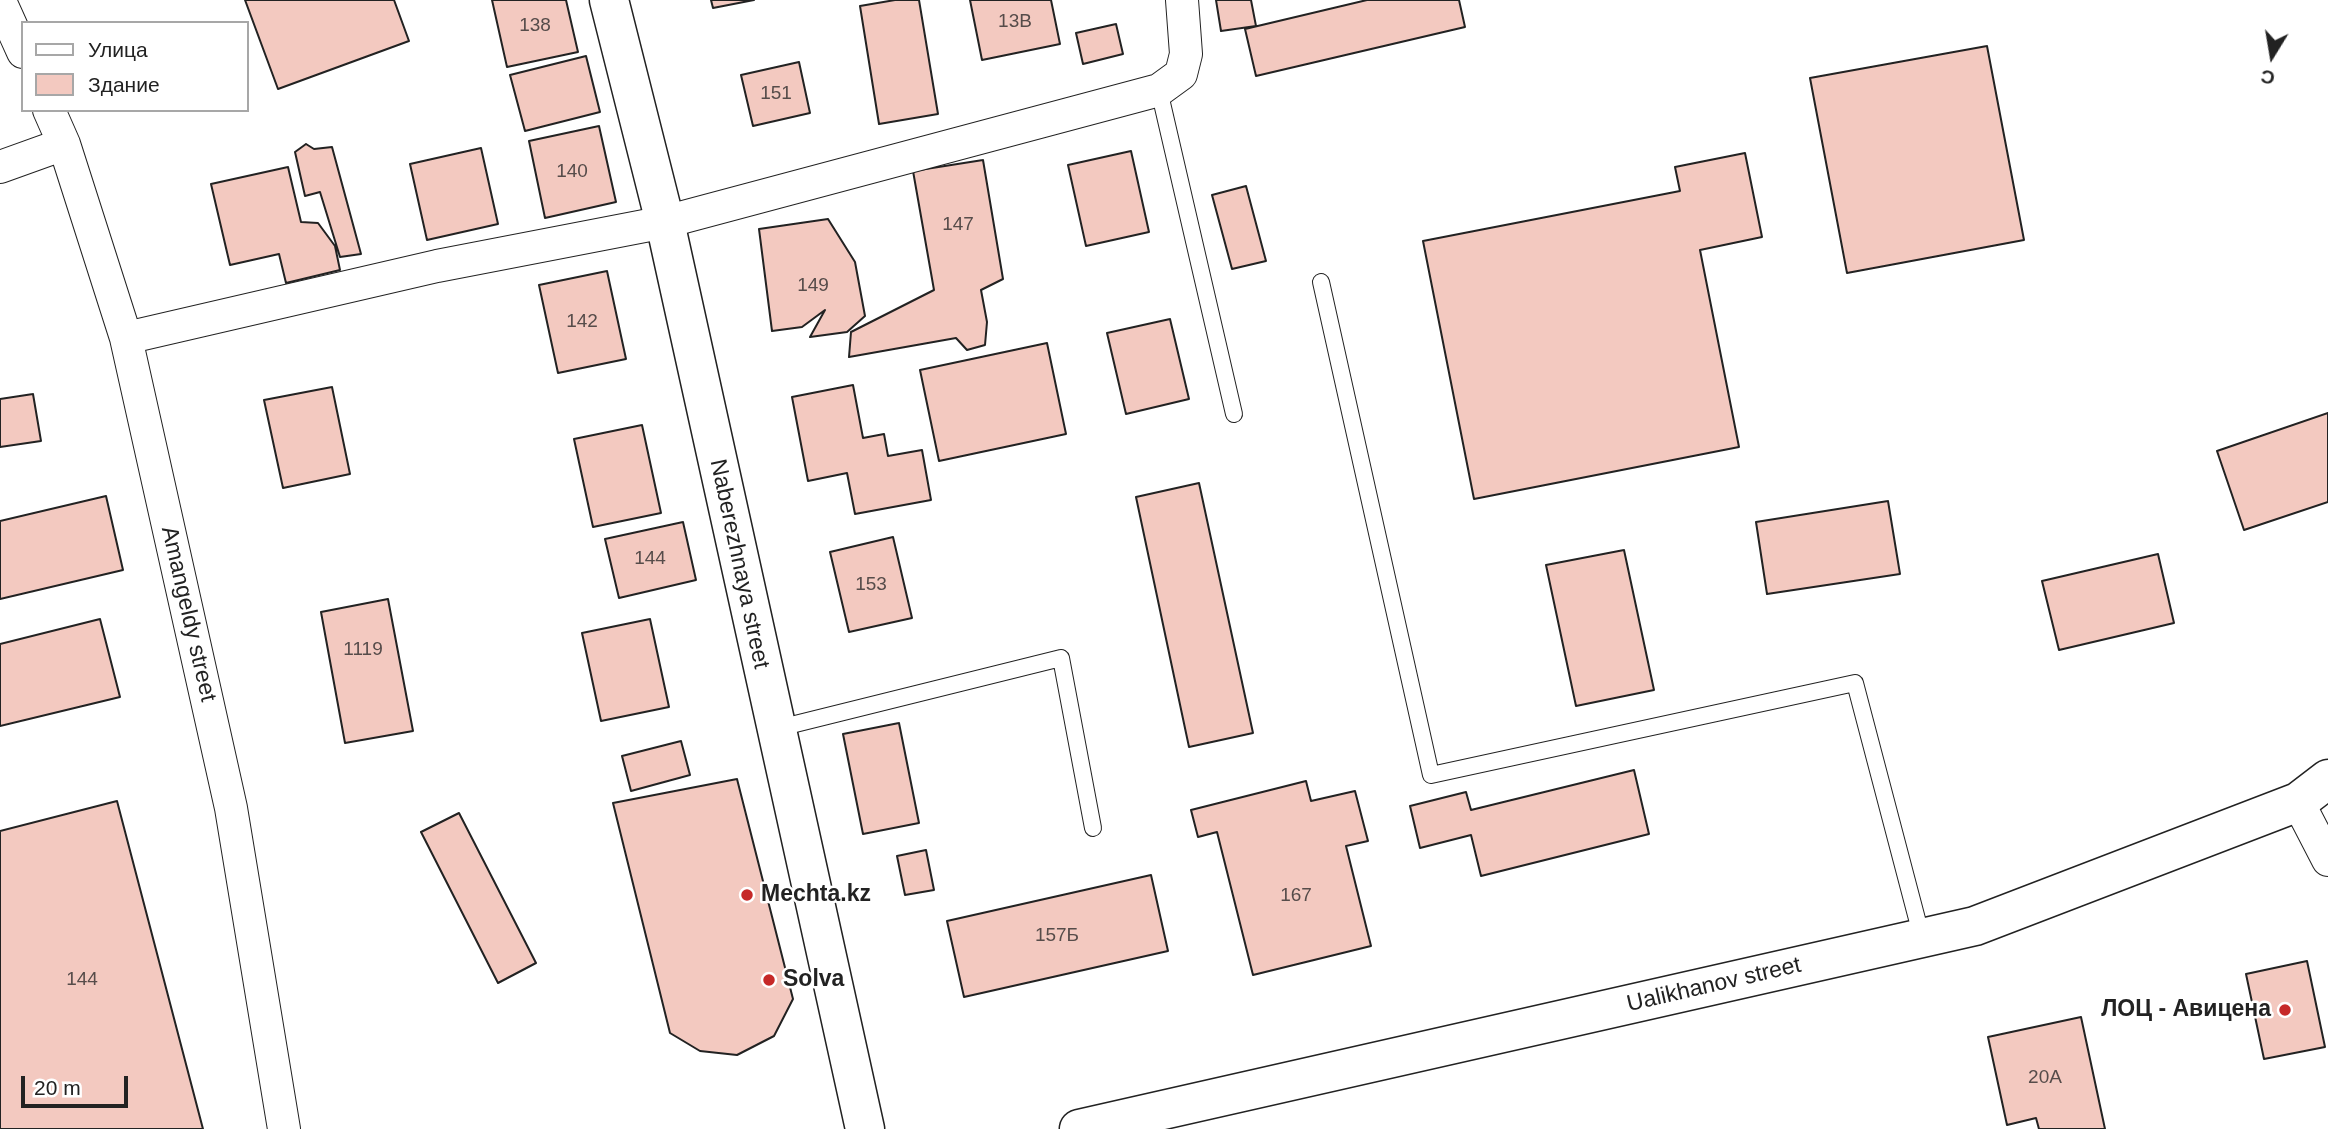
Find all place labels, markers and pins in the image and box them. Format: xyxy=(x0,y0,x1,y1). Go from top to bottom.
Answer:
place label: Mechta.kz xyxy=(761,881,871,909)
marker: Mechta.kz xyxy=(739,887,755,903)
place label: Solva xyxy=(783,966,844,994)
marker: Solva xyxy=(761,972,777,988)
place label: ЛОЦ - Авицена xyxy=(2101,996,2271,1024)
marker: ЛОЦ - Авицена xyxy=(2277,1002,2293,1018)

